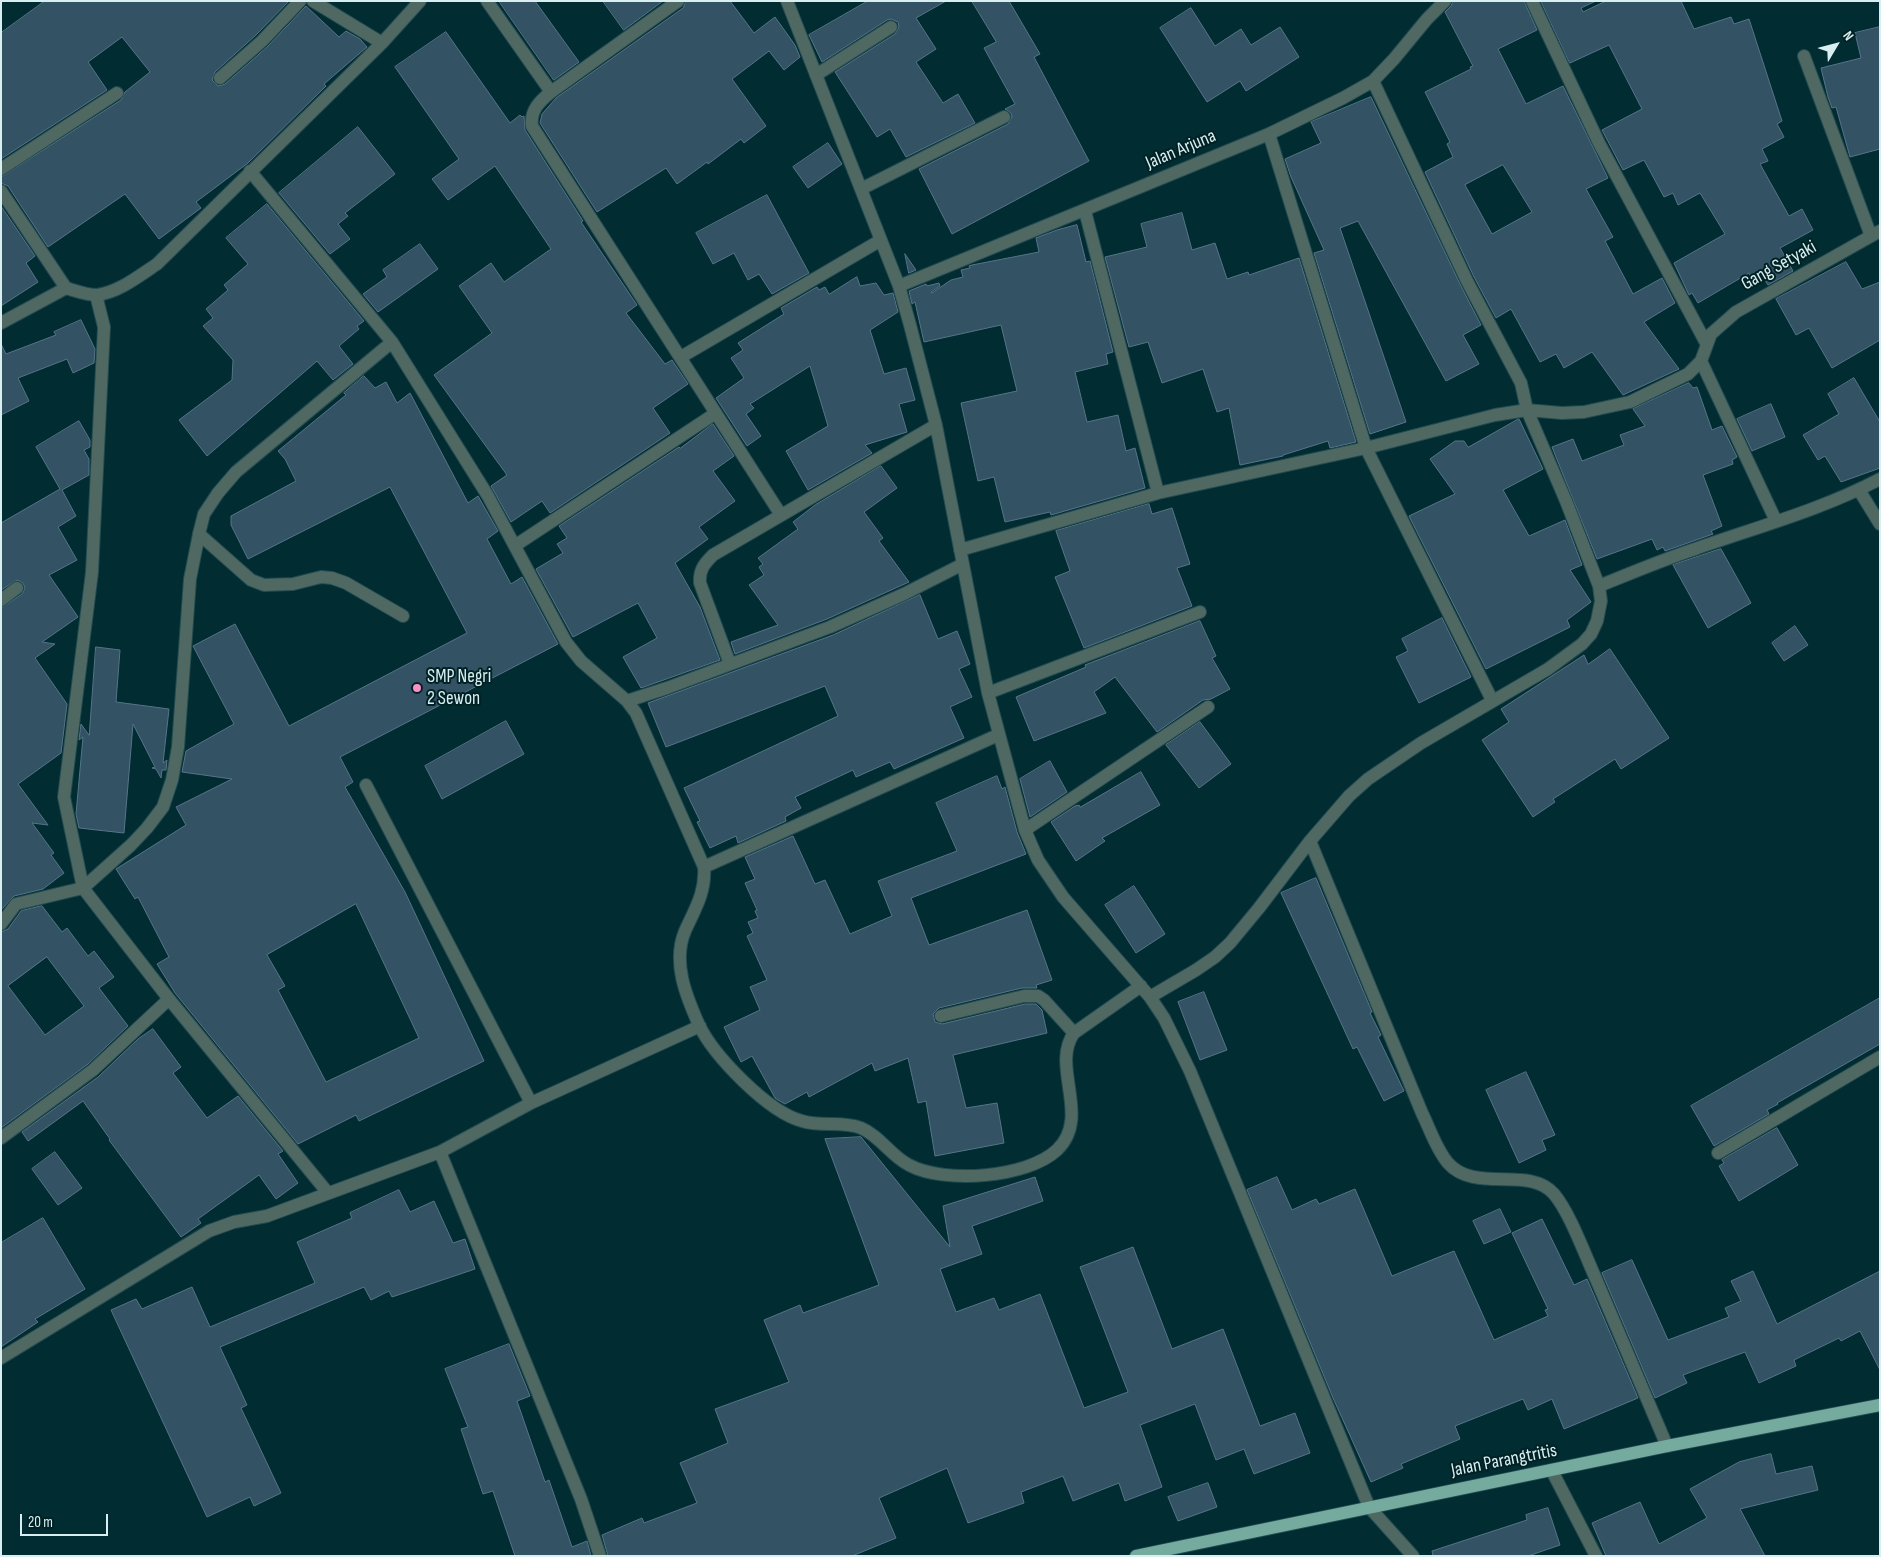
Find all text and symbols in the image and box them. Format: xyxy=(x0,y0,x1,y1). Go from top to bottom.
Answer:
north arrow xyxy=(1811,20,1861,70)
text: N xyxy=(1839,28,1857,44)
street label: Jalan Arjuna xyxy=(1143,125,1219,175)
street label: Gang Setyaki xyxy=(1738,236,1820,296)
place label: SMP Negri 2 Sewon xyxy=(427,666,491,710)
marker: SMP Negri 2 Sewon xyxy=(411,682,423,694)
street label: Jalan Parangtritis xyxy=(1449,1440,1559,1482)
scale bar xyxy=(22,1504,110,1536)
text: 20 m xyxy=(28,1513,53,1532)

